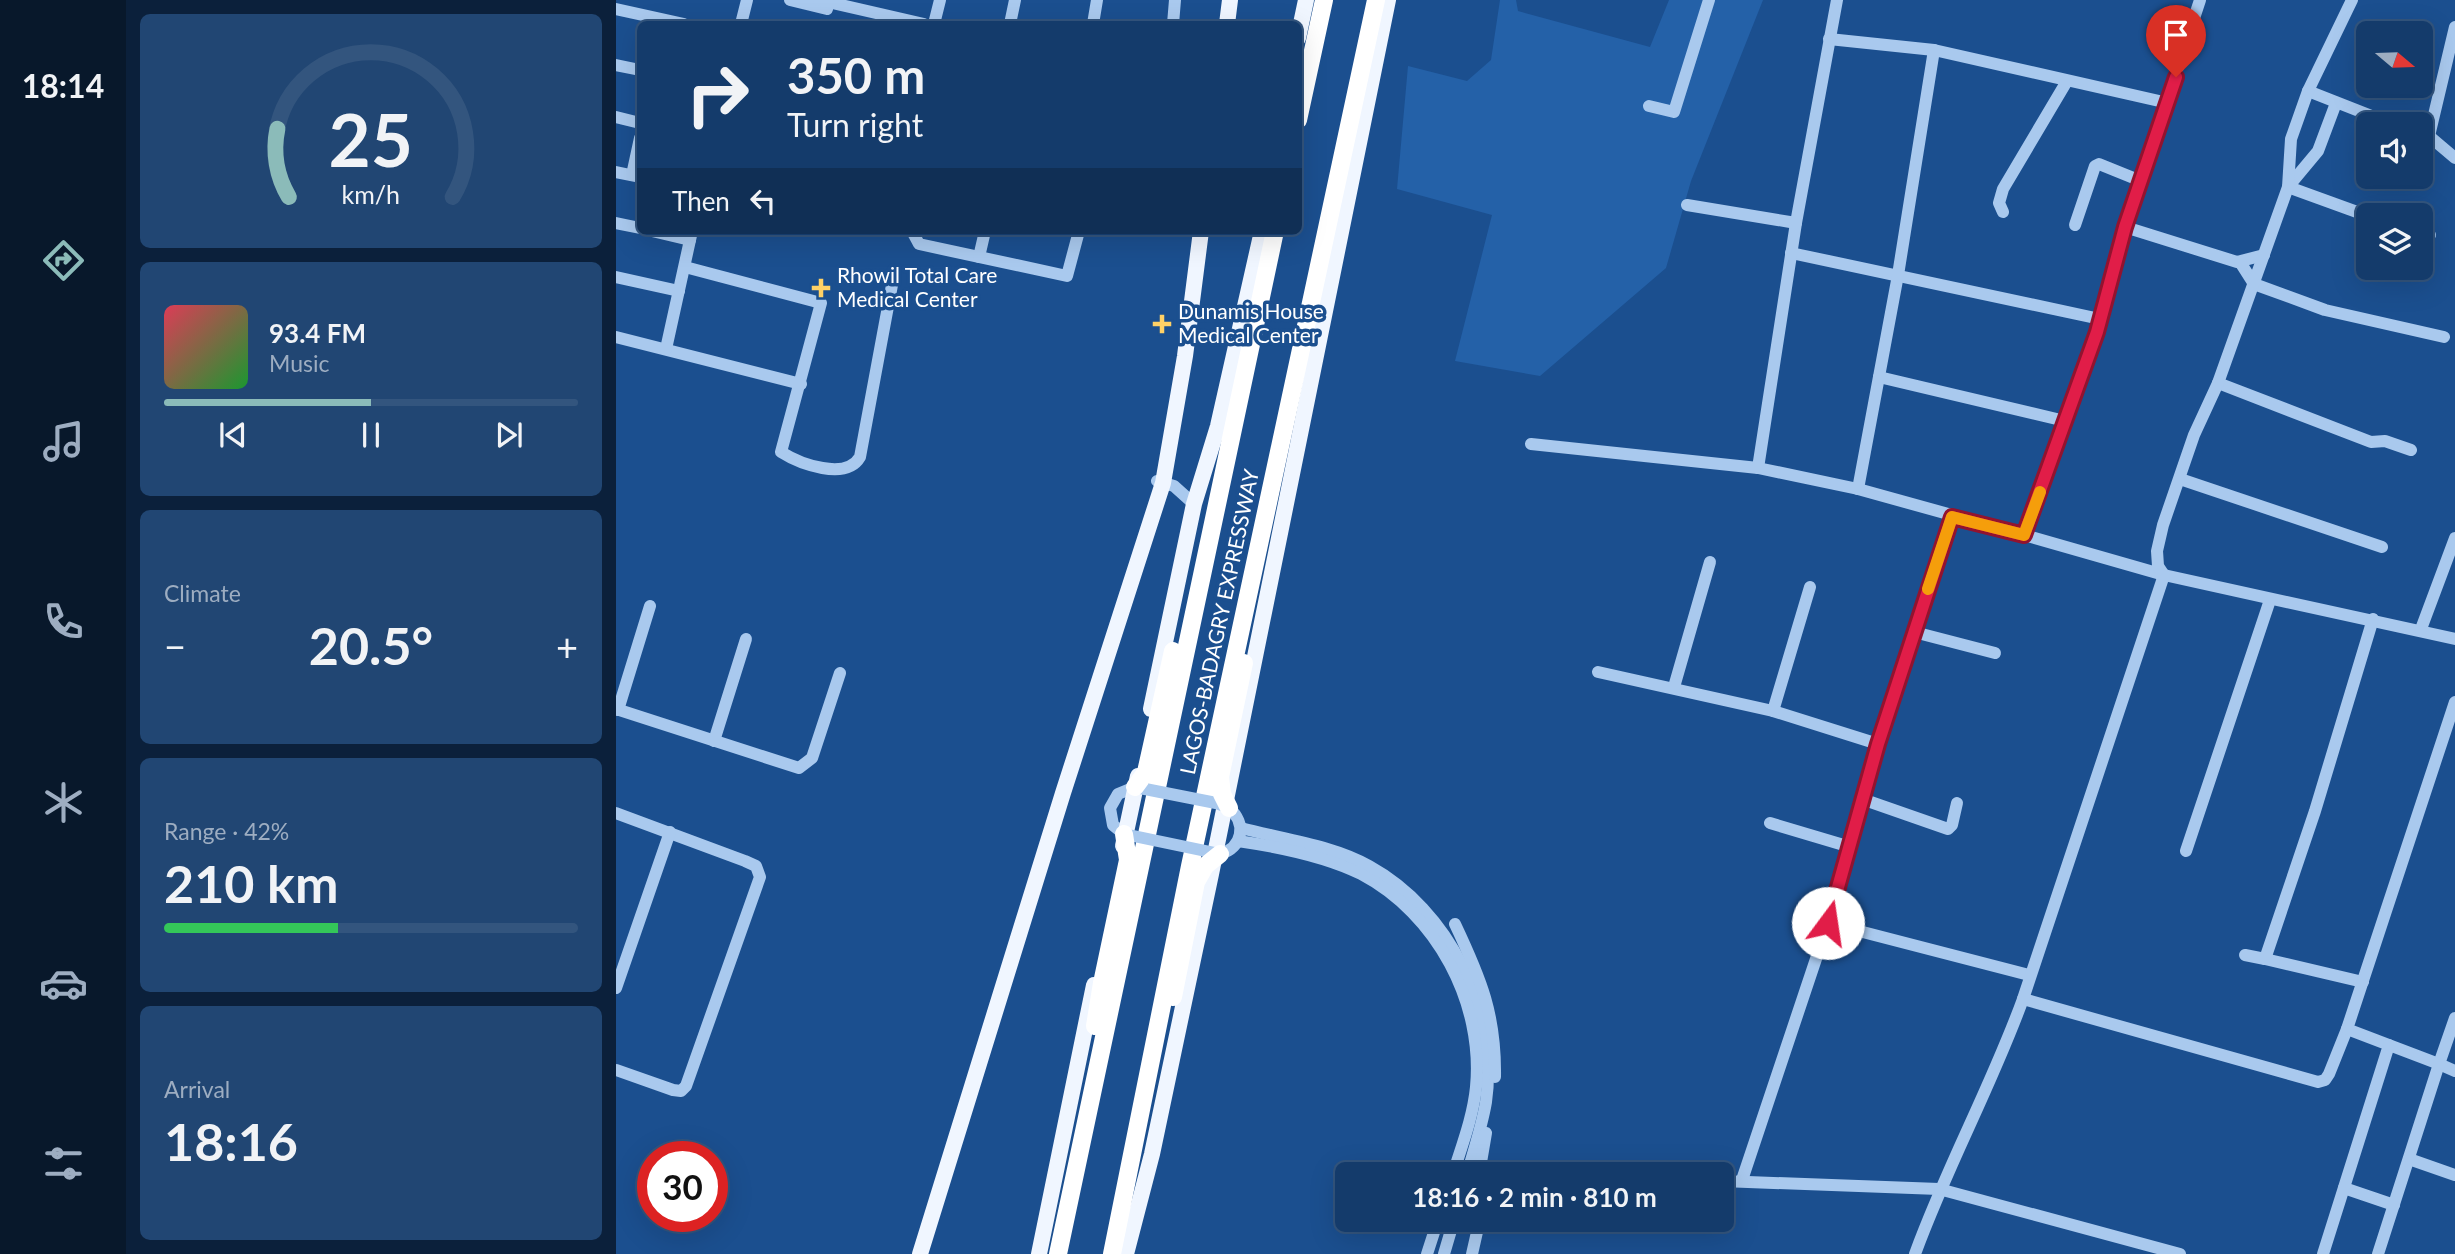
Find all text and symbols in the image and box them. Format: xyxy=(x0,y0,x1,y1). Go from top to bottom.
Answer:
pin xyxy=(2146,5,2206,77)
icon: arrive xyxy=(2157,16,2195,54)
north arrow xyxy=(2356,21,2432,98)
map controls xyxy=(2356,21,2433,280)
text: 350 m xyxy=(787,46,925,104)
icon: right xyxy=(672,49,763,140)
text: 18:14 xyxy=(22,66,104,105)
text: 25 xyxy=(329,95,413,183)
text: Turn right xyxy=(787,105,923,144)
button: sound xyxy=(2356,112,2433,189)
text: km/h xyxy=(342,179,400,209)
icon: left xyxy=(744,182,782,220)
text: Then xyxy=(672,185,730,217)
button: layers xyxy=(2356,203,2433,280)
icon: directions xyxy=(39,236,88,285)
place label: Rhowil Total Care Medical Center xyxy=(837,262,997,311)
marker: Rhowil Total Care Medical Center xyxy=(811,278,831,298)
place label: Dunamis House Medical Center xyxy=(1178,298,1324,347)
marker: Dunamis House Medical Center xyxy=(1152,314,1172,334)
text: 93.4 FM xyxy=(269,317,366,349)
text: Music xyxy=(269,349,329,377)
icon: previous xyxy=(214,416,252,454)
icon: pause xyxy=(352,416,390,454)
icon: next xyxy=(490,416,528,454)
icon: music xyxy=(39,417,88,466)
street label: LAGOS-BADAGRY EXPRESSWAY xyxy=(1174,466,1263,777)
text: Climate xyxy=(164,579,241,607)
icon: phone xyxy=(39,597,88,646)
text: 20.5° xyxy=(309,614,433,676)
text: − xyxy=(164,623,186,669)
text: + xyxy=(556,623,578,669)
icon: climate xyxy=(39,778,88,827)
text: Range · 42% xyxy=(164,817,289,845)
text: 210 km xyxy=(164,852,338,914)
position arrow xyxy=(1791,886,1865,960)
icon: car xyxy=(39,959,88,1008)
text: Arrival xyxy=(164,1075,230,1103)
text: 18:16 xyxy=(164,1110,298,1172)
icon: filters xyxy=(39,1139,88,1188)
speed limit sign: 30 xyxy=(637,1141,728,1232)
text: 18:16 · 2 min · 810 m xyxy=(1412,1181,1657,1213)

